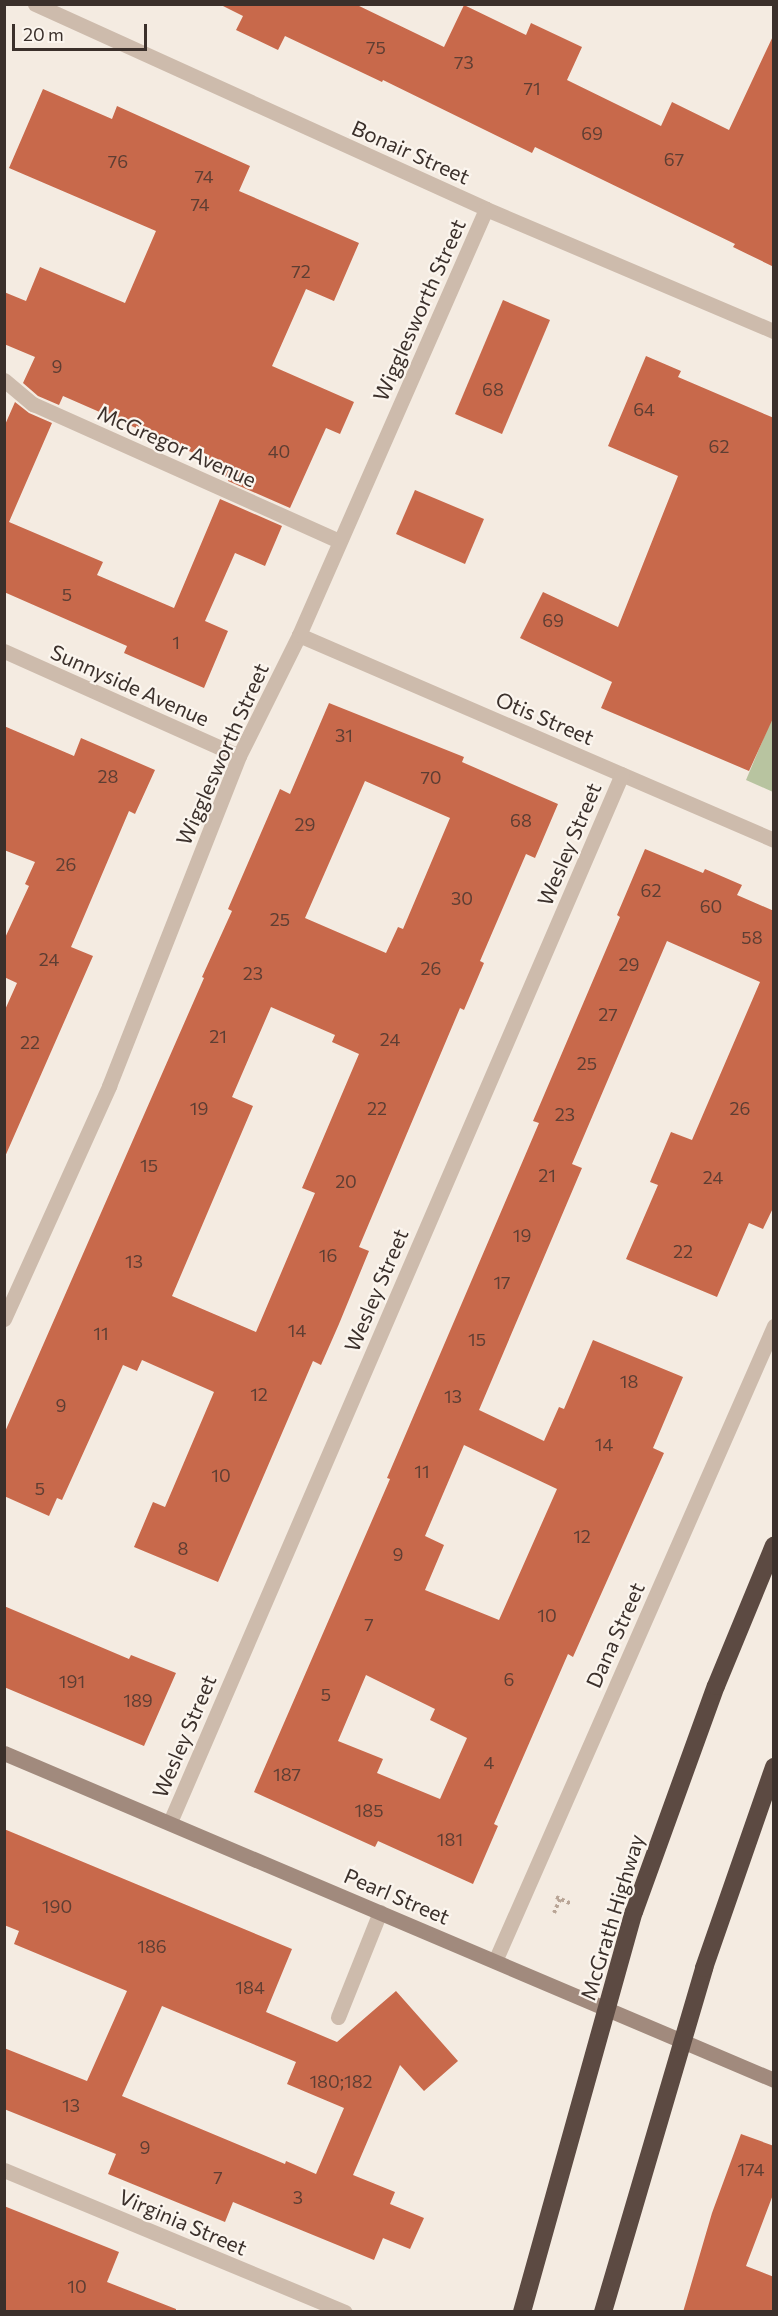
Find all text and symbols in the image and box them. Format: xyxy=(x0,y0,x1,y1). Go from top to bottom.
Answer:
scale bar xyxy=(15,12,150,50)
text: 20 m xyxy=(23,23,64,45)
house number: 75 xyxy=(366,36,386,58)
house number: 73 xyxy=(454,51,474,73)
house number: 71 xyxy=(523,77,541,99)
street label: Bonair Street xyxy=(348,115,474,189)
house number: 69 xyxy=(581,122,603,144)
house number: 67 xyxy=(664,148,684,170)
house number: 76 xyxy=(108,150,128,172)
house number: 74 xyxy=(194,165,214,187)
house number: 74 xyxy=(190,193,210,215)
street label: Wigglesworth Street xyxy=(367,215,471,405)
house number: 72 xyxy=(291,260,311,282)
house number: 9 xyxy=(52,355,62,377)
house number: 68 xyxy=(482,378,504,400)
house number: 64 xyxy=(633,398,655,420)
street label: McGregor Avenue xyxy=(94,400,260,492)
house number: 62 xyxy=(709,435,729,457)
house number: 40 xyxy=(268,440,290,462)
house number: 5 xyxy=(62,583,72,605)
house number: 69 xyxy=(542,609,564,631)
house number: 1 xyxy=(172,631,180,653)
street label: Sunnyside Avenue xyxy=(47,639,213,731)
street label: Wigglesworth Street xyxy=(170,659,274,849)
street label: Otis Street xyxy=(492,686,598,750)
house number: 31 xyxy=(335,724,353,746)
house number: 28 xyxy=(98,765,118,787)
house number: 70 xyxy=(420,766,442,788)
street label: Wesley Street xyxy=(532,779,606,909)
house number: 68 xyxy=(510,809,532,831)
house number: 29 xyxy=(295,813,315,835)
house number: 26 xyxy=(56,853,76,875)
house number: 62 xyxy=(641,879,661,901)
house number: 30 xyxy=(451,887,473,909)
house number: 60 xyxy=(700,895,722,917)
house number: 25 xyxy=(270,908,290,930)
house number: 58 xyxy=(741,926,763,948)
house number: 24 xyxy=(39,948,59,970)
house number: 29 xyxy=(619,953,639,975)
house number: 26 xyxy=(421,957,441,979)
house number: 23 xyxy=(243,962,263,984)
house number: 27 xyxy=(598,1003,618,1025)
house number: 21 xyxy=(209,1025,227,1047)
house number: 24 xyxy=(380,1028,400,1050)
house number: 22 xyxy=(20,1031,40,1053)
house number: 25 xyxy=(577,1052,597,1074)
house number: 19 xyxy=(190,1097,208,1119)
house number: 22 xyxy=(367,1097,387,1119)
house number: 26 xyxy=(730,1097,750,1119)
house number: 23 xyxy=(555,1103,575,1125)
house number: 15 xyxy=(140,1154,158,1176)
house number: 21 xyxy=(538,1164,556,1186)
house number: 24 xyxy=(703,1166,723,1188)
house number: 20 xyxy=(335,1170,357,1192)
house number: 19 xyxy=(513,1224,531,1246)
street label: Wesley Street xyxy=(339,1225,413,1355)
house number: 22 xyxy=(673,1240,693,1262)
house number: 16 xyxy=(319,1244,337,1266)
house number: 13 xyxy=(125,1250,143,1272)
house number: 17 xyxy=(493,1271,511,1293)
house number: 14 xyxy=(288,1319,306,1341)
house number: 11 xyxy=(93,1322,109,1344)
house number: 15 xyxy=(468,1328,486,1350)
house number: 18 xyxy=(620,1370,638,1392)
house number: 12 xyxy=(250,1383,268,1405)
house number: 13 xyxy=(444,1385,462,1407)
house number: 9 xyxy=(56,1394,66,1416)
house number: 14 xyxy=(595,1433,613,1455)
house number: 11 xyxy=(414,1460,430,1482)
house number: 10 xyxy=(211,1464,231,1486)
house number: 5 xyxy=(35,1477,45,1499)
house number: 12 xyxy=(573,1525,591,1547)
house number: 8 xyxy=(178,1537,188,1559)
house number: 9 xyxy=(393,1543,403,1565)
street label: Dana Street xyxy=(581,1578,649,1692)
house number: 10 xyxy=(537,1604,557,1626)
house number: 7 xyxy=(364,1613,374,1635)
house number: 6 xyxy=(504,1668,514,1690)
house number: 191 xyxy=(59,1670,85,1692)
street label: Wesley Street xyxy=(147,1671,221,1801)
house number: 5 xyxy=(321,1683,331,1705)
house number: 189 xyxy=(123,1689,153,1711)
house number: 4 xyxy=(484,1751,494,1773)
house number: 187 xyxy=(273,1763,301,1785)
house number: 185 xyxy=(355,1799,383,1821)
house number: 181 xyxy=(437,1828,463,1850)
street label: McGrath Highway xyxy=(575,1831,649,2003)
street label: Pearl Street xyxy=(341,1863,453,1929)
house number: 190 xyxy=(42,1895,72,1917)
house number: 186 xyxy=(137,1935,167,1957)
house number: 184 xyxy=(235,1976,265,1998)
house number: 180;182 xyxy=(309,2070,373,2092)
house number: 13 xyxy=(62,2094,80,2116)
house number: 9 xyxy=(140,2136,150,2158)
house number: 174 xyxy=(738,2158,764,2180)
house number: 7 xyxy=(213,2166,223,2188)
street label: Virginia Street xyxy=(115,2184,251,2260)
house number: 3 xyxy=(293,2186,303,2208)
house number: 10 xyxy=(67,2275,87,2297)

